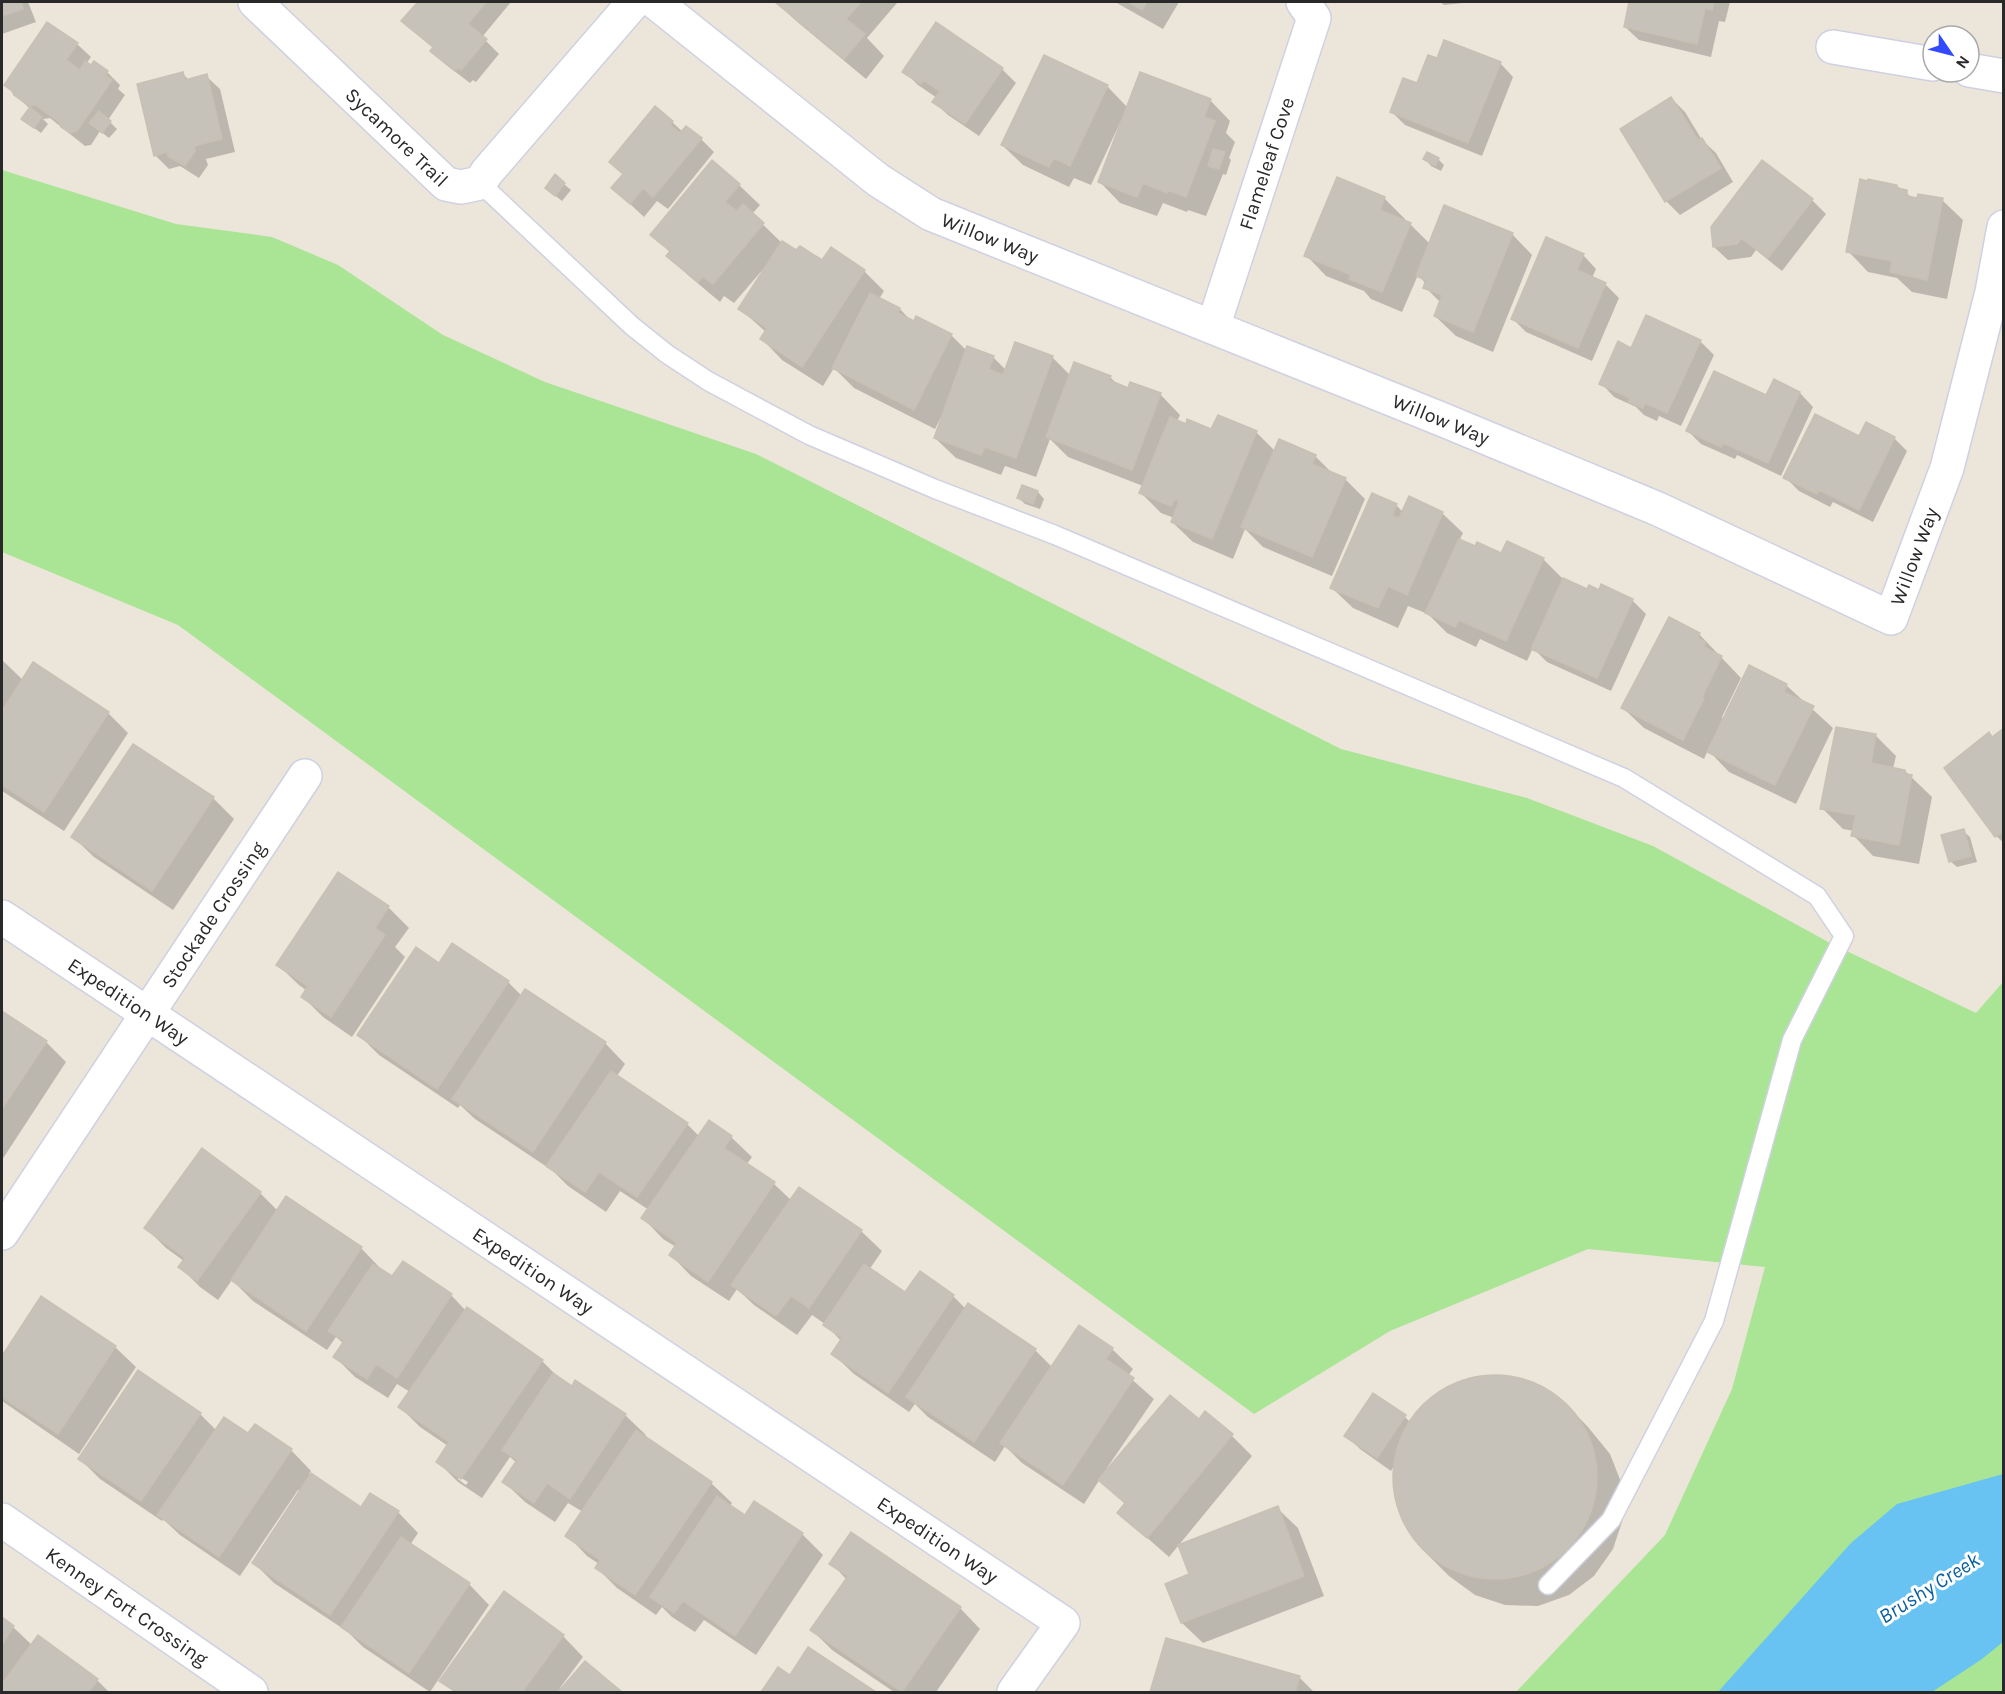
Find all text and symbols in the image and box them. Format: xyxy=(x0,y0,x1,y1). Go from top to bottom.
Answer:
north arrow xyxy=(1921,24,1981,84)
text: N xyxy=(1952,52,1974,72)
street label: Sycamore Trail xyxy=(341,83,453,191)
street label: Flameleaf Cove xyxy=(1234,94,1299,233)
street label: Willow Way xyxy=(938,208,1042,268)
street label: Willow Way xyxy=(1389,389,1493,449)
street label: Willow Way xyxy=(1885,504,1943,608)
street label: Stockade Crossing xyxy=(156,837,270,992)
street label: Expedition Way xyxy=(64,953,193,1050)
street label: Expedition Way xyxy=(468,1222,598,1319)
street label: Expedition Way xyxy=(873,1491,1002,1588)
street label: Kenney Fort Crossing xyxy=(41,1542,213,1670)
water label: Brushy Creek xyxy=(1874,1547,1984,1628)

